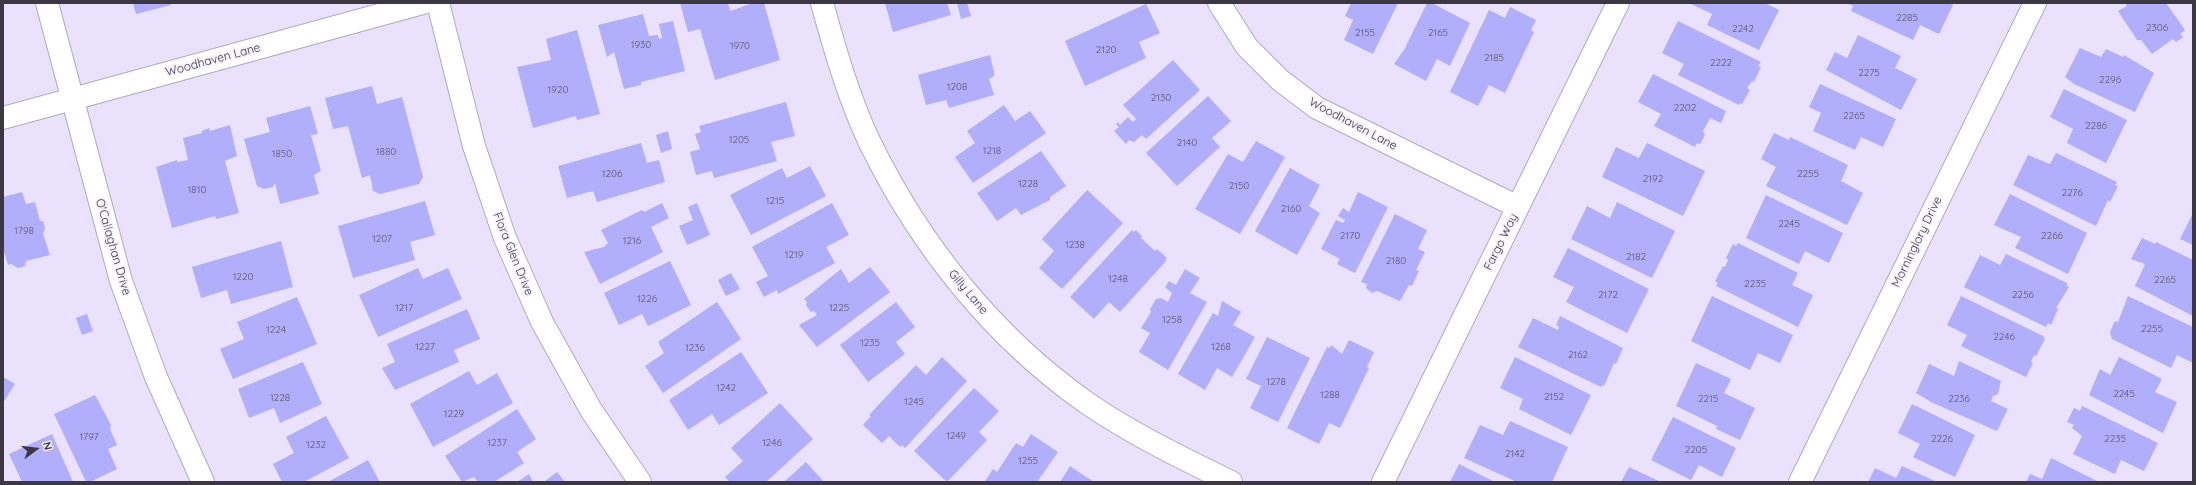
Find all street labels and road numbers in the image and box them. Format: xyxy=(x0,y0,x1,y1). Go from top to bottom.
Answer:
street label: Woodhaven Lane xyxy=(164,40,262,80)
street label: Woodhaven Lane xyxy=(1306,95,1400,153)
street label: Morninglory Drive xyxy=(1889,194,1945,290)
street label: O'Callaghan Drive xyxy=(92,197,134,297)
street label: Flora Glen Drive xyxy=(490,210,536,298)
street label: Fargo Way xyxy=(1481,211,1521,273)
street label: Gilly Lane xyxy=(945,267,991,317)

